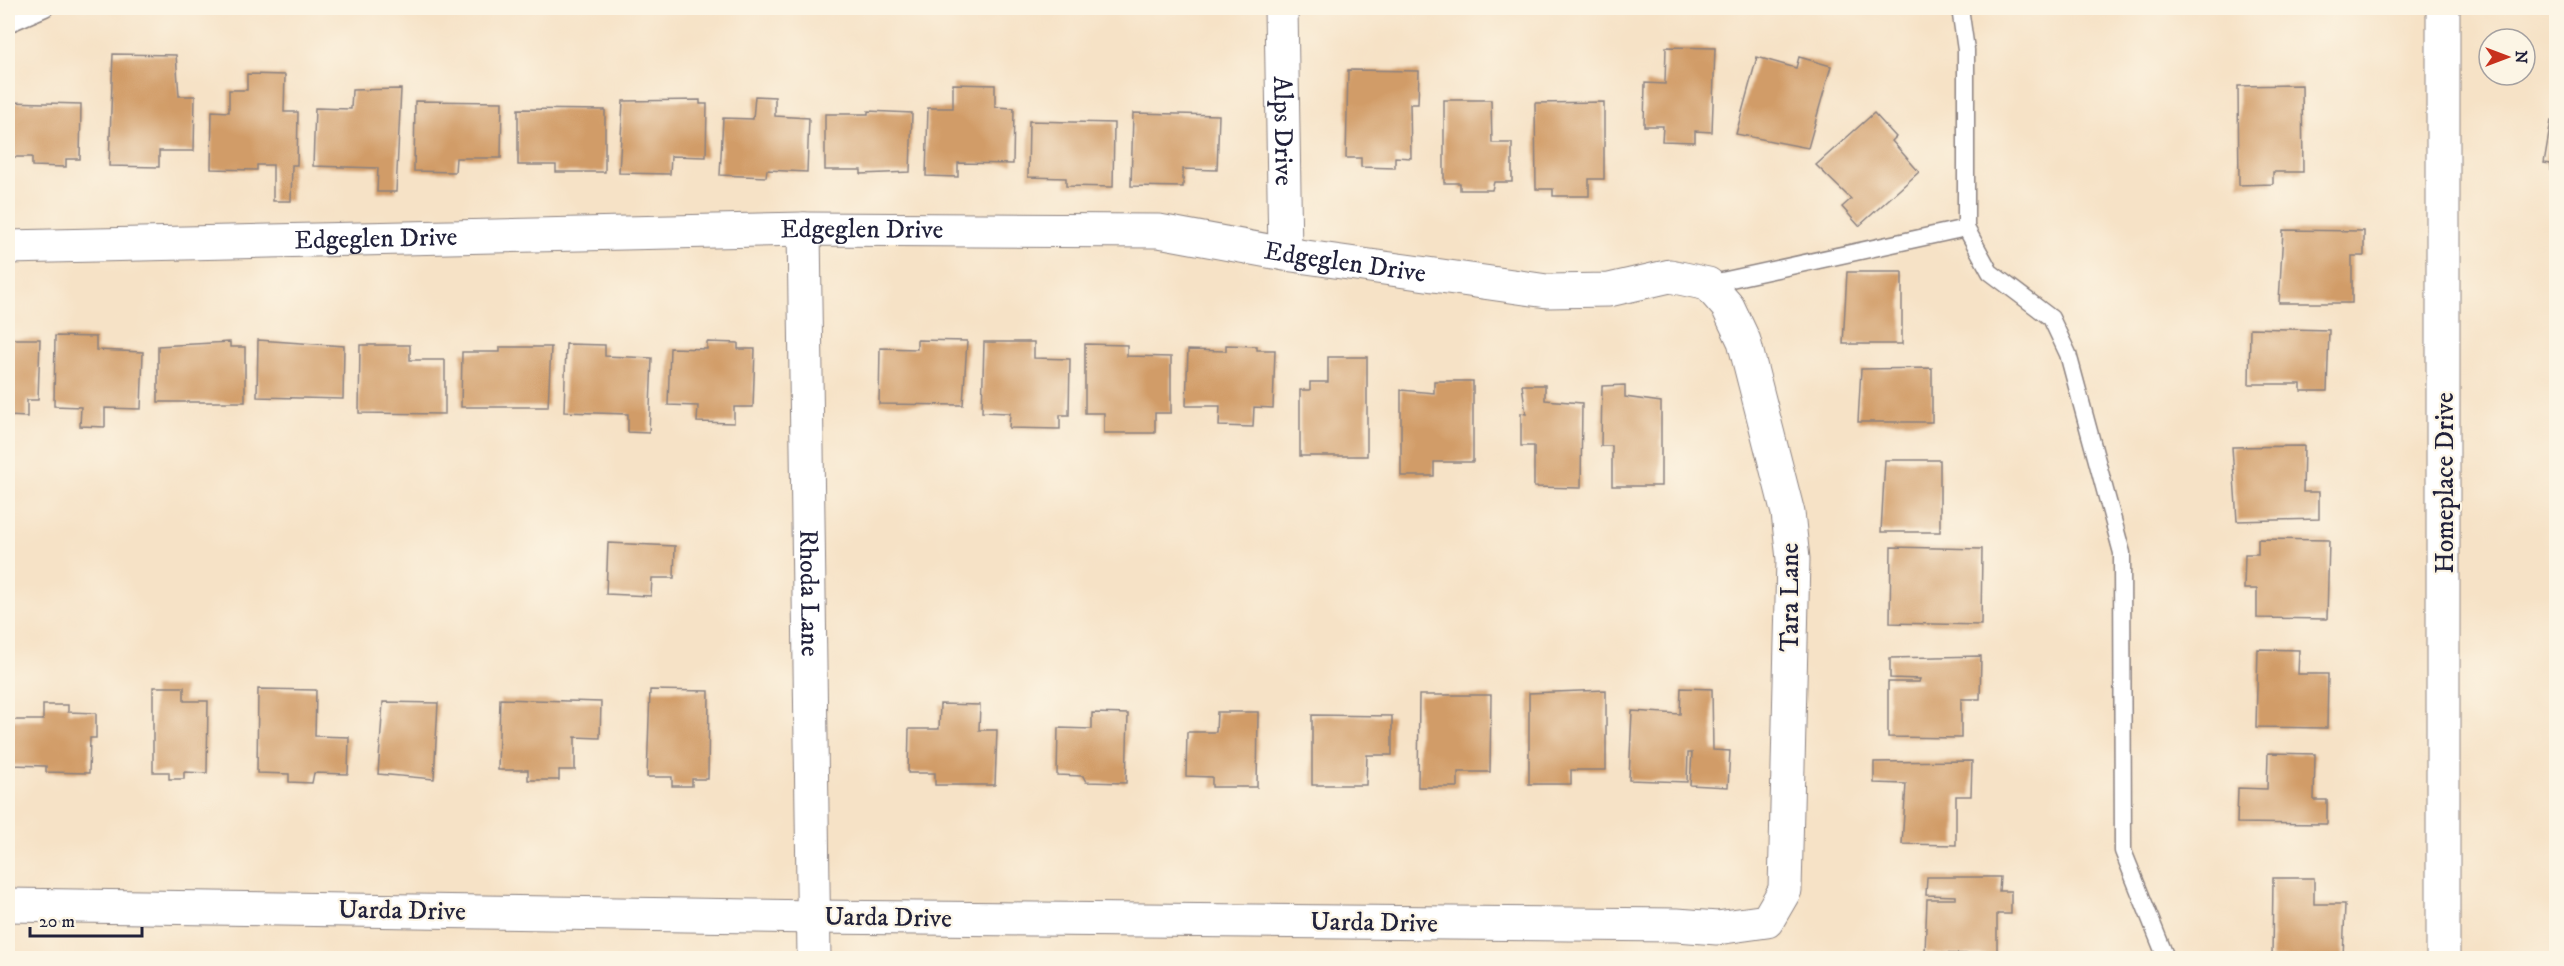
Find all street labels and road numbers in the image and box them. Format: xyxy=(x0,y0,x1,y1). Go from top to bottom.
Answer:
street label: Alps Drive xyxy=(1266,76,1300,186)
street label: Edgeglen Drive xyxy=(780,212,943,246)
street label: Edgeglen Drive xyxy=(294,220,458,257)
street label: Edgeglen Drive xyxy=(1262,234,1428,290)
street label: Homeplace Drive xyxy=(2429,392,2462,574)
street label: Rhoda Lane xyxy=(792,529,826,657)
street label: Tara Lane xyxy=(1774,543,1807,651)
street label: Uarda Drive xyxy=(338,893,466,929)
street label: Uarda Drive xyxy=(824,900,952,936)
street label: Uarda Drive xyxy=(1310,905,1438,941)

